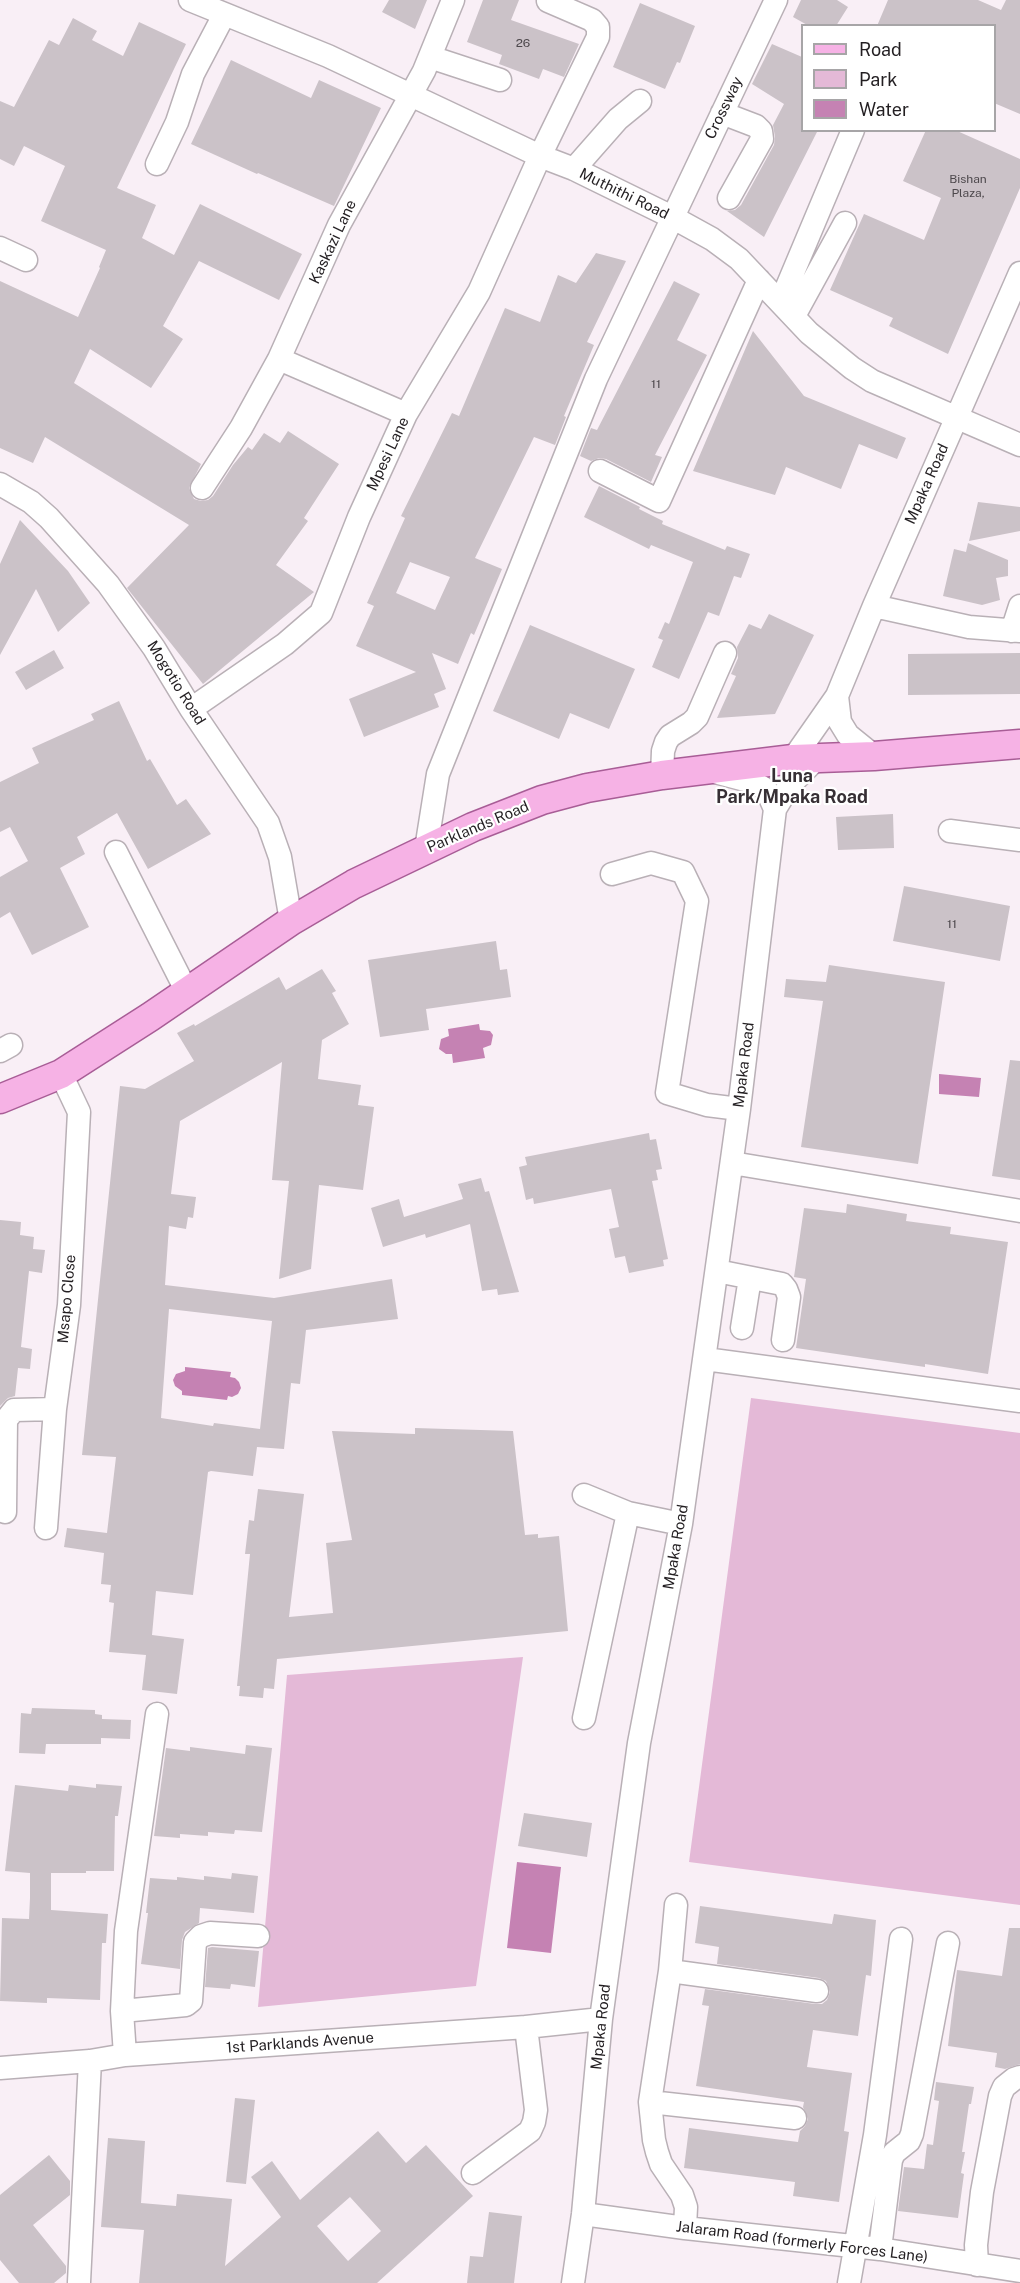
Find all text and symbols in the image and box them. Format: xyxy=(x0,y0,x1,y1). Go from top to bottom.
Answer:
legend xyxy=(801,24,996,132)
house number: 26 xyxy=(516,36,530,50)
text: Road xyxy=(859,39,902,60)
text: Park xyxy=(859,69,897,90)
street label: Crossway xyxy=(701,74,747,142)
text: Water xyxy=(859,99,909,120)
street label: Muthithi Road xyxy=(576,165,672,223)
house number: Bishan Plaza, xyxy=(949,172,987,200)
street label: Kaskazi Lane xyxy=(306,197,360,287)
house number: 11 xyxy=(651,377,661,391)
street label: Mpesi Lane xyxy=(363,414,413,494)
street label: Mpaka Road xyxy=(901,441,953,527)
street label: Mogotio Road xyxy=(143,638,209,728)
district label: Luna Park/Mpaka Road xyxy=(716,765,868,808)
street label: Parklands Road xyxy=(424,797,532,857)
house number: 11 xyxy=(947,917,957,931)
street label: Mpaka Road xyxy=(730,1021,758,1109)
street label: Msapo Close xyxy=(54,1254,80,1344)
street label: Mpaka Road xyxy=(660,1503,692,1591)
street label: Mpaka Road xyxy=(588,1983,614,2071)
street label: 1st Parklands Avenue xyxy=(225,2029,375,2057)
street label: Jalaram Road (formerly Forces Lane) xyxy=(675,2218,929,2266)

